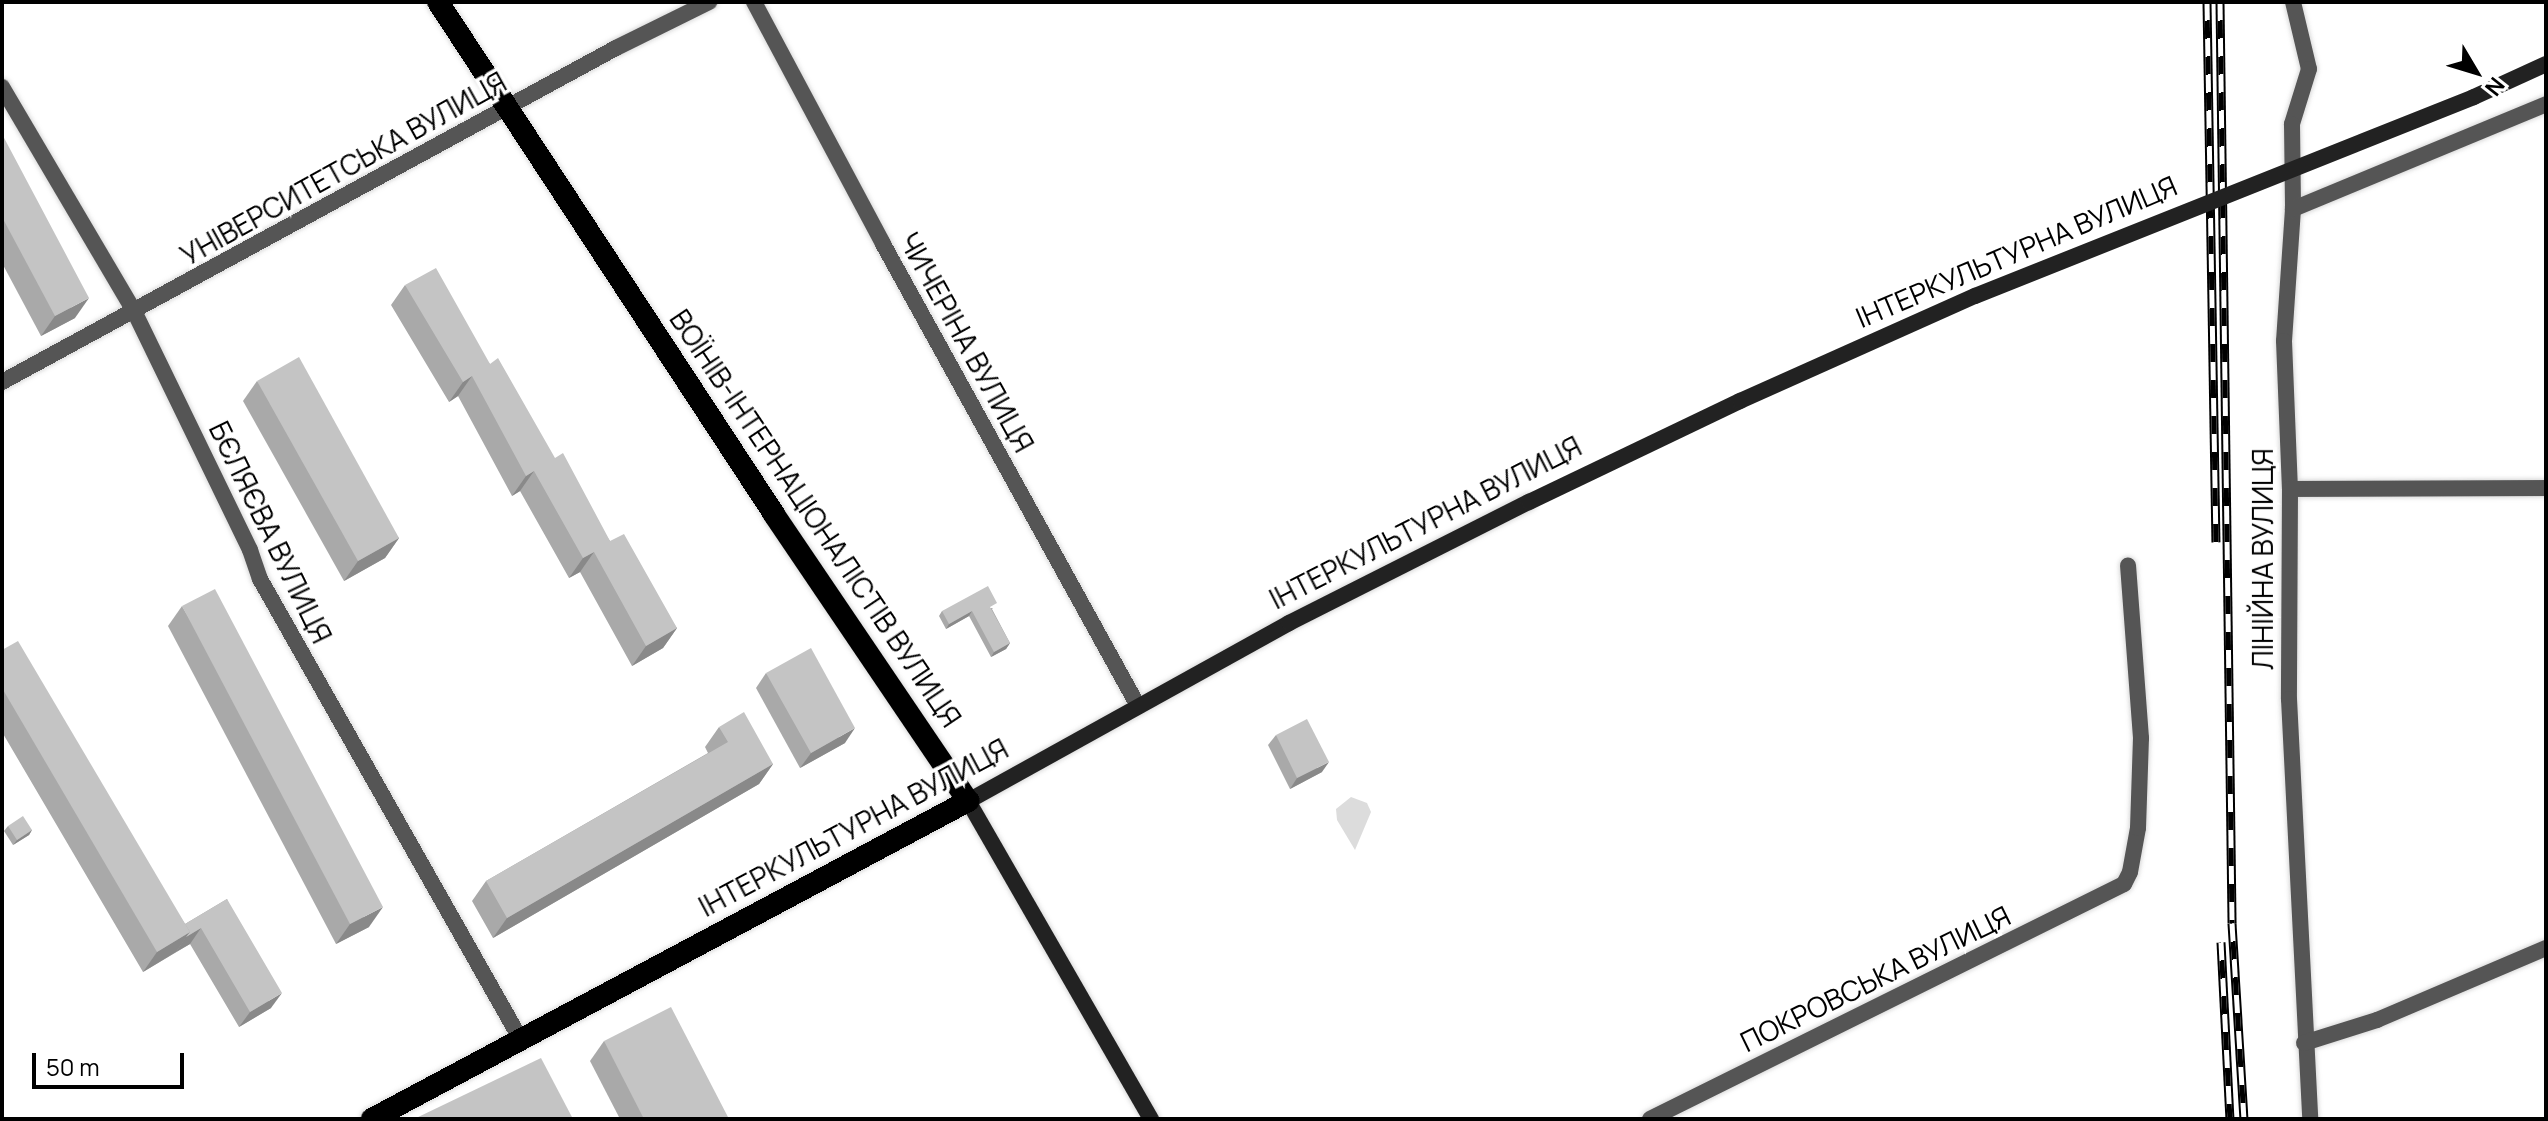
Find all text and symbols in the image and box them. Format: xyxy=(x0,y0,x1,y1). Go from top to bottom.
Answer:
north arrow xyxy=(2436,32,2516,112)
street label: УНІВЕРСИТЕТСЬКА ВУЛИЦЯ xyxy=(174,64,512,272)
text: N xyxy=(2478,71,2512,102)
street label: ІНТЕРКУЛЬТУРНА ВУЛИЦЯ xyxy=(1850,168,2182,334)
street label: ЧИЧЕРІНА ВУЛИЦЯ xyxy=(893,226,1041,458)
street label: ВОЇНІВ-ІНТЕРНАЦІОНАЛІСТІВ ВУЛИЦЯ xyxy=(663,303,969,733)
street label: БЄЛЯЄВА ВУЛИЦЯ xyxy=(203,416,339,648)
street label: ІНТЕРКУЛЬТУРНА ВУЛИЦЯ xyxy=(1263,429,1587,615)
street label: ЛІНІЙНА ВУЛИЦЯ xyxy=(2245,448,2279,670)
street label: ІНТЕРКУЛЬТУРНА ВУЛИЦЯ xyxy=(693,731,1013,923)
street label: ПОКРОВСЬКА ВУЛИЦЯ xyxy=(1735,898,2015,1058)
scale bar xyxy=(36,1037,188,1087)
text: 50 m xyxy=(46,1050,100,1083)

